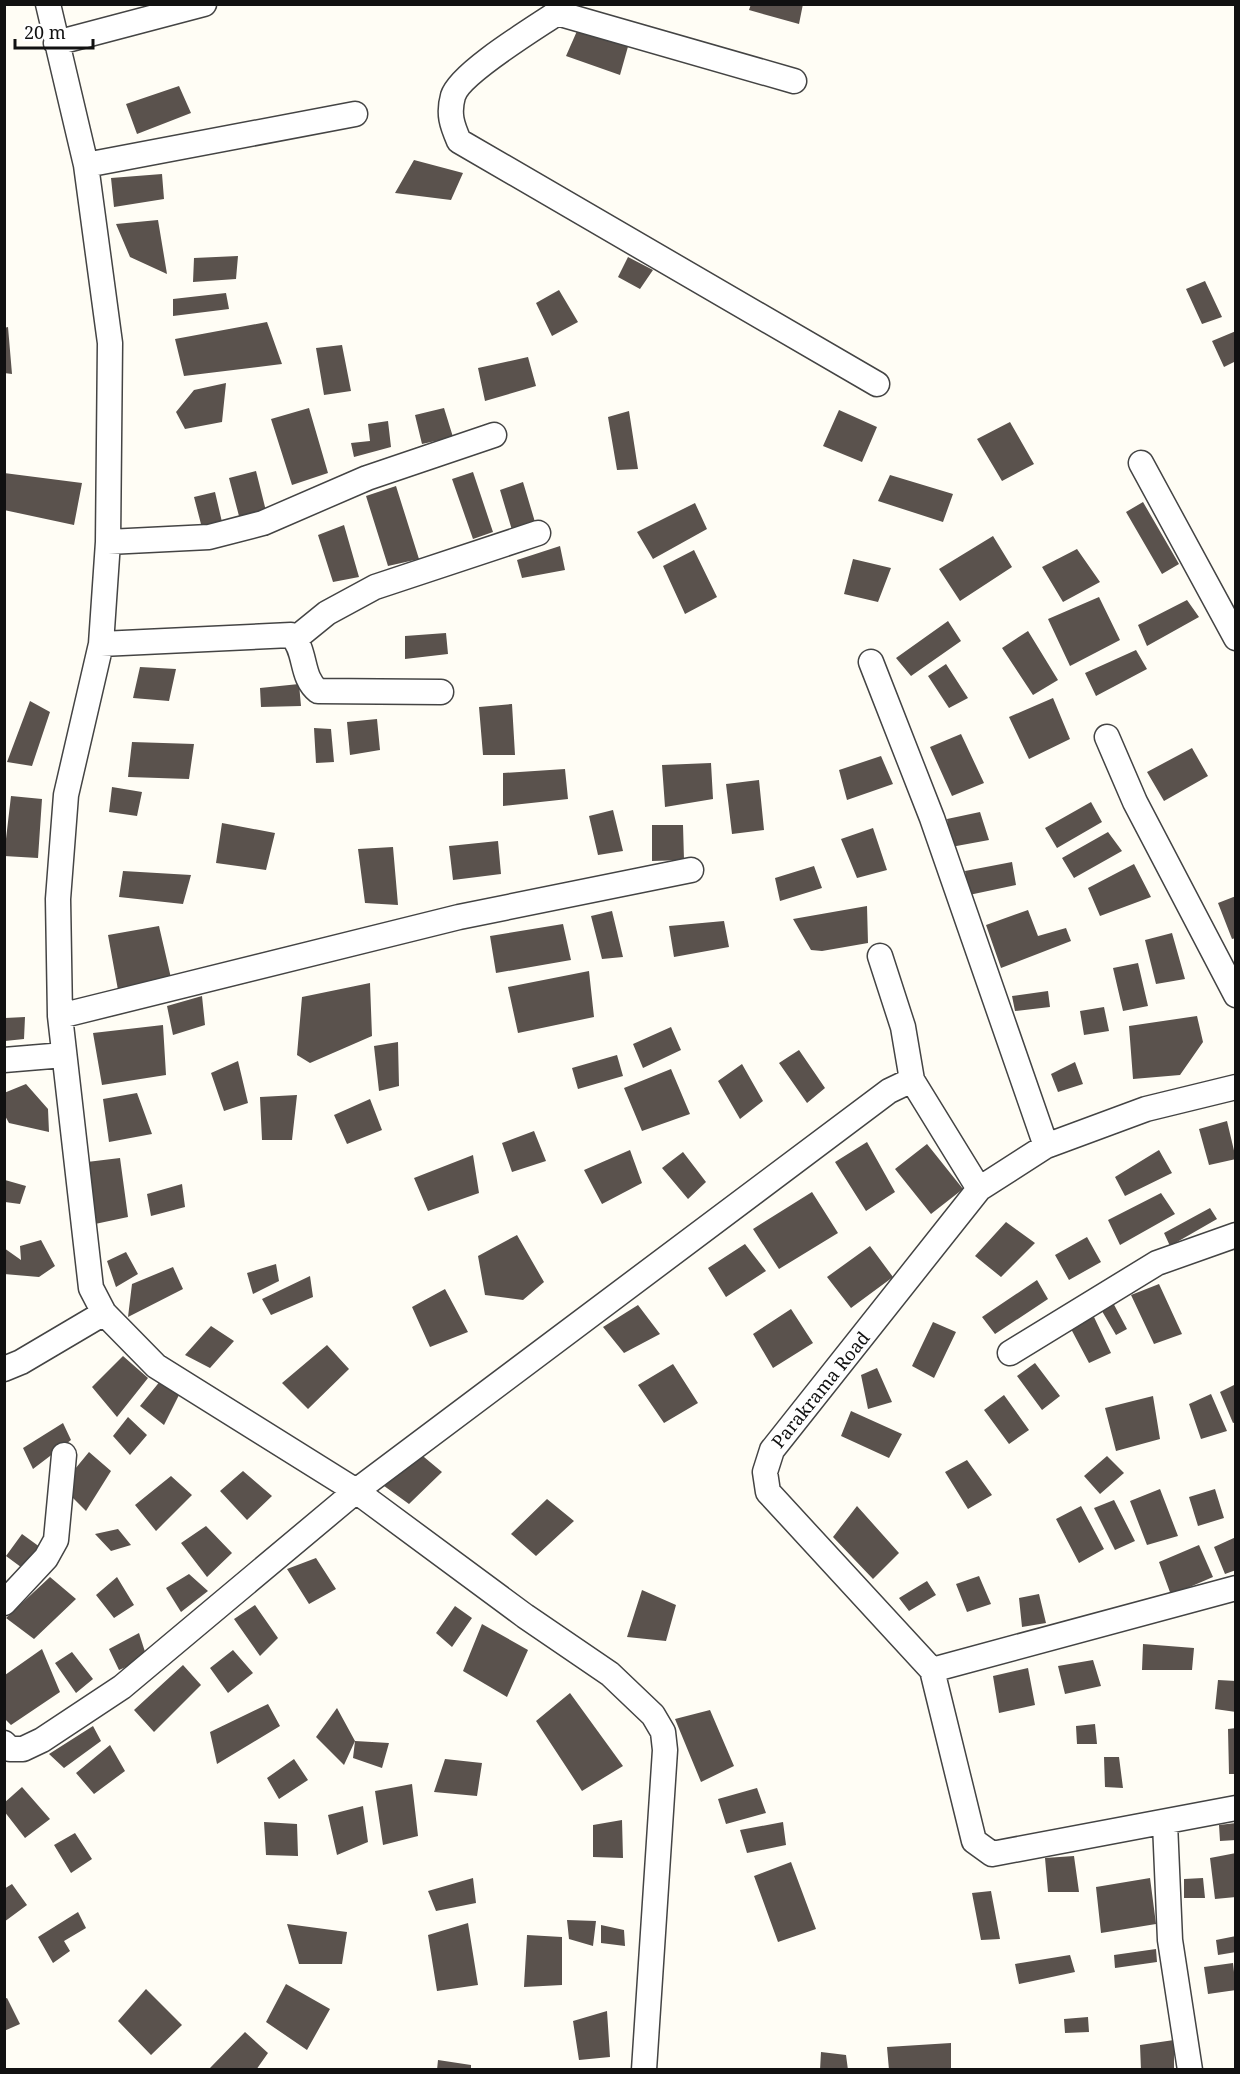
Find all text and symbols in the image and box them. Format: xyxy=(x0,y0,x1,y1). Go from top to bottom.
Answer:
scale bar xyxy=(15,12,93,50)
text: 20 m xyxy=(24,20,66,44)
street label: Parakrama Road xyxy=(766,1326,875,1453)

